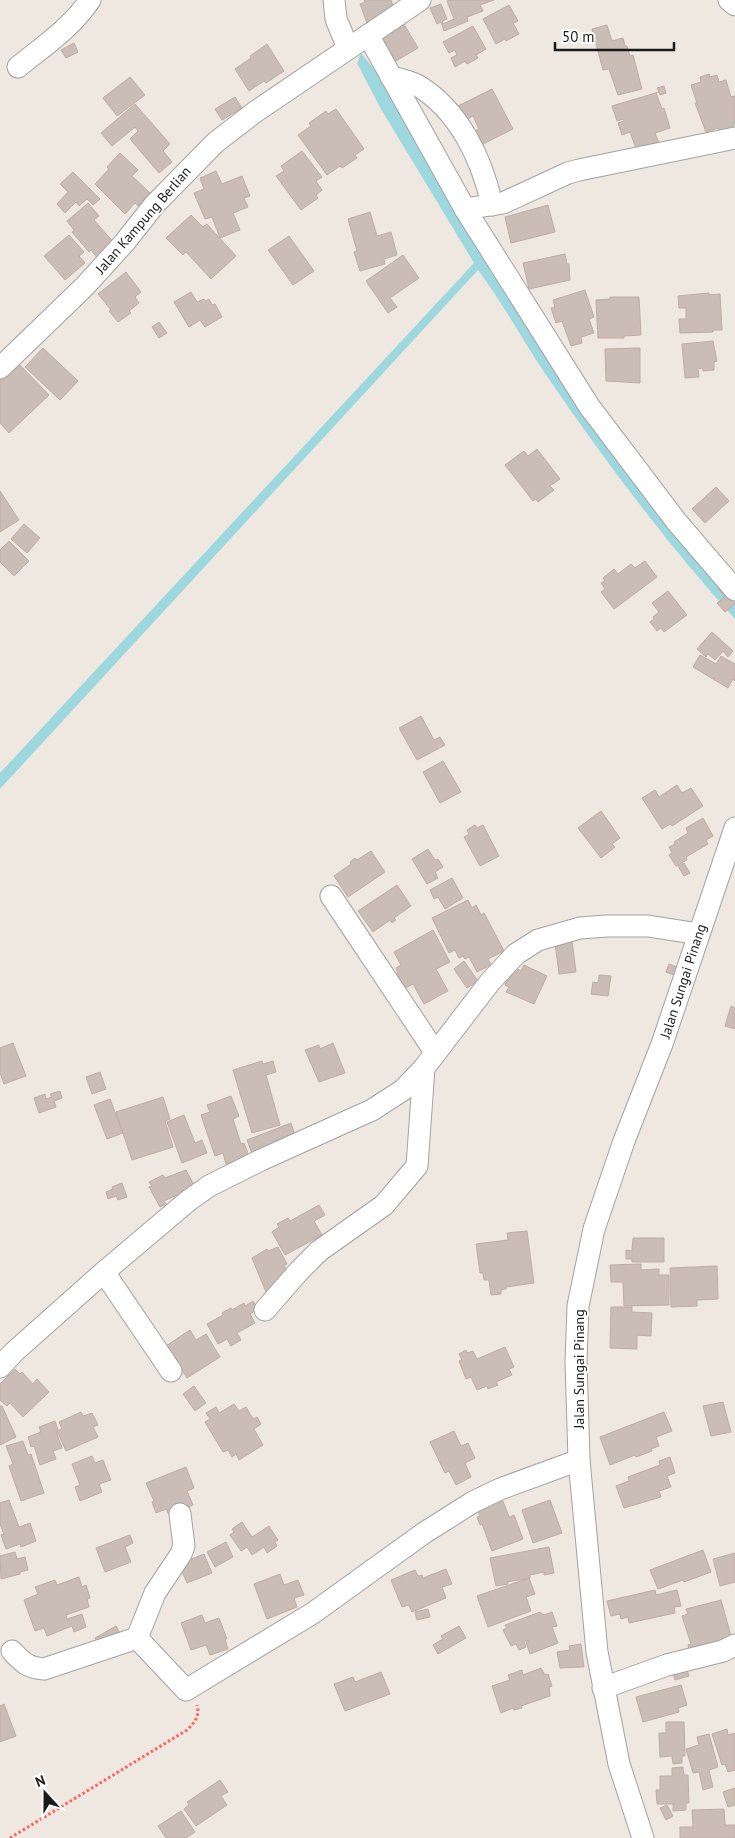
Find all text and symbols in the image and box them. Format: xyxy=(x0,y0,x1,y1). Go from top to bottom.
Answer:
scale bar xyxy=(555,20,674,52)
text: 50 m xyxy=(562,27,595,46)
street label: Jalan Kampung Berlian xyxy=(91,163,195,278)
street label: Jalan Sungai Pinang xyxy=(656,921,710,1042)
street label: Jalan Sungai Pinang xyxy=(570,1309,588,1430)
north arrow xyxy=(20,1768,70,1818)
text: N xyxy=(33,1771,48,1791)

